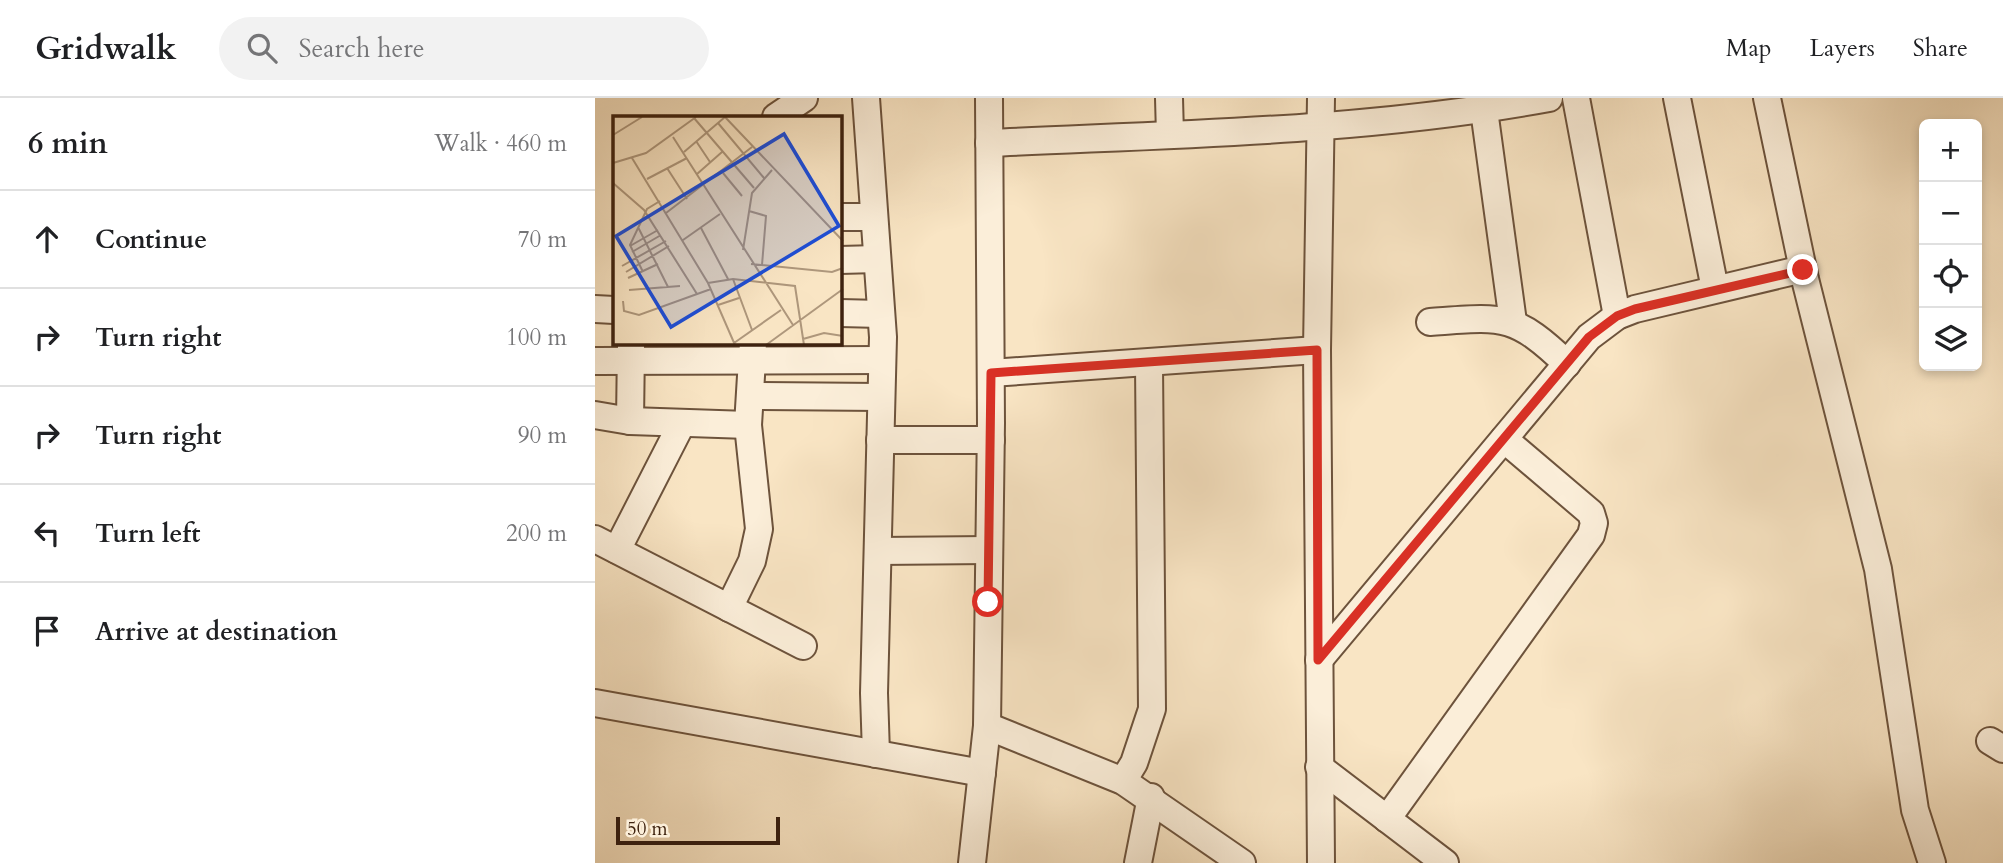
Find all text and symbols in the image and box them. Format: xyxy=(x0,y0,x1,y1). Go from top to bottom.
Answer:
search box xyxy=(219,17,709,80)
text: Gridwalk xyxy=(35,26,177,71)
icon: search xyxy=(243,29,281,67)
text: Search here xyxy=(299,31,425,66)
text: Map xyxy=(1726,32,1772,65)
text: Layers xyxy=(1810,32,1875,65)
text: Share xyxy=(1913,32,1968,65)
inset map xyxy=(613,116,842,345)
map controls xyxy=(1919,119,1982,371)
button: + xyxy=(1919,119,1982,182)
text: 6 min xyxy=(28,123,108,164)
text: Walk · 460 m xyxy=(434,128,567,159)
button: − xyxy=(1919,182,1982,245)
icon: ahead xyxy=(28,220,66,258)
text: Continue xyxy=(95,222,207,257)
text: 70 m xyxy=(518,224,567,255)
button: locate xyxy=(1919,245,1982,308)
route end xyxy=(1787,254,1818,285)
button: layers xyxy=(1919,308,1982,371)
icon: right xyxy=(28,318,66,356)
text: Turn right xyxy=(95,320,222,355)
text: 100 m xyxy=(506,322,567,353)
icon: right xyxy=(28,416,66,454)
text: Turn right xyxy=(95,418,222,453)
text: 90 m xyxy=(518,420,567,451)
icon: left xyxy=(28,514,66,552)
text: Turn left xyxy=(95,516,200,551)
text: 200 m xyxy=(506,518,567,549)
route start xyxy=(972,586,1003,617)
icon: arrive xyxy=(28,612,66,650)
text: Arrive at destination xyxy=(95,614,338,649)
scale bar xyxy=(616,814,781,846)
text: 50 m xyxy=(627,816,668,842)

